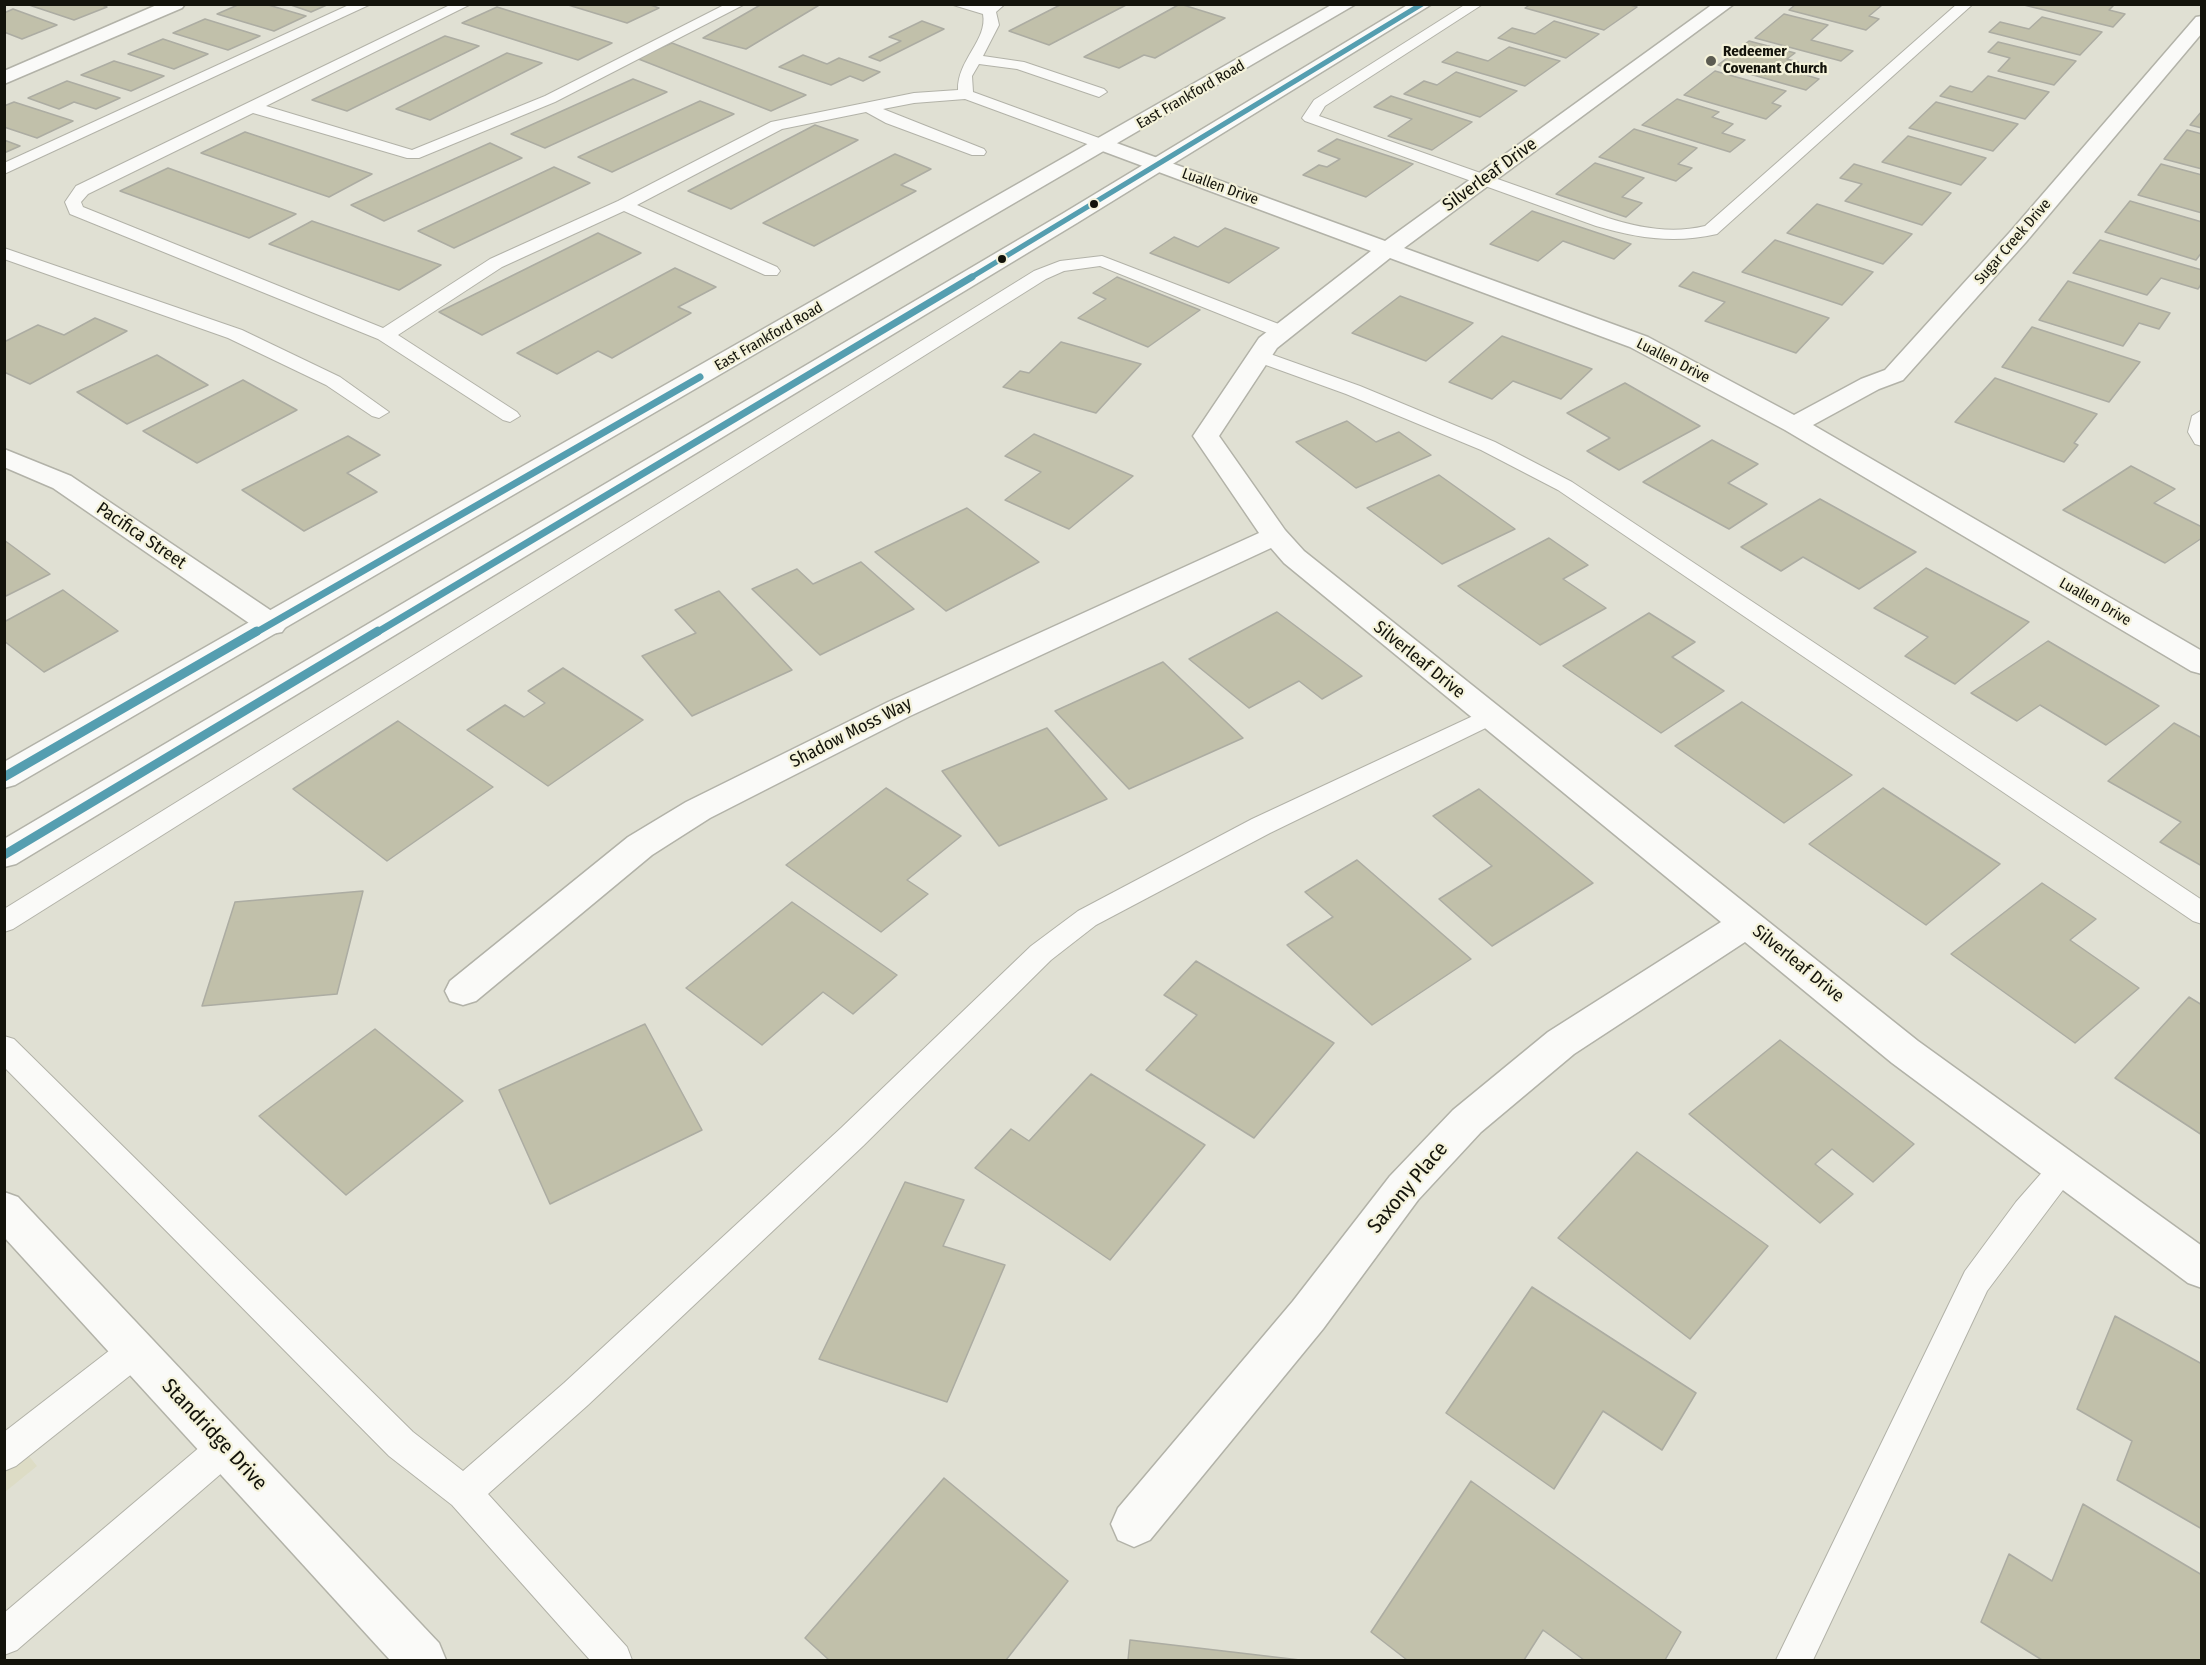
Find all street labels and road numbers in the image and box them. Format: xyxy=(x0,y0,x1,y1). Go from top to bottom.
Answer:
street label: East Frankford Road xyxy=(1134,57,1248,133)
street label: Silverleaf Drive xyxy=(1439,134,1541,216)
street label: Luallen Drive xyxy=(1179,165,1261,209)
street label: Sugar Creek Drive xyxy=(1971,196,2055,288)
street label: East Frankford Road xyxy=(712,299,826,375)
street label: Luallen Drive xyxy=(1633,335,1713,387)
street label: Pacifica Street xyxy=(92,498,190,574)
street label: Luallen Drive xyxy=(2056,574,2134,630)
street label: Silverleaf Drive xyxy=(1369,617,1469,703)
street label: Shadow Moss Way xyxy=(787,693,915,773)
street label: Silverleaf Drive xyxy=(1748,921,1848,1007)
street label: Saxony Place xyxy=(1363,1137,1453,1239)
street label: Standridge Drive xyxy=(156,1374,272,1496)

